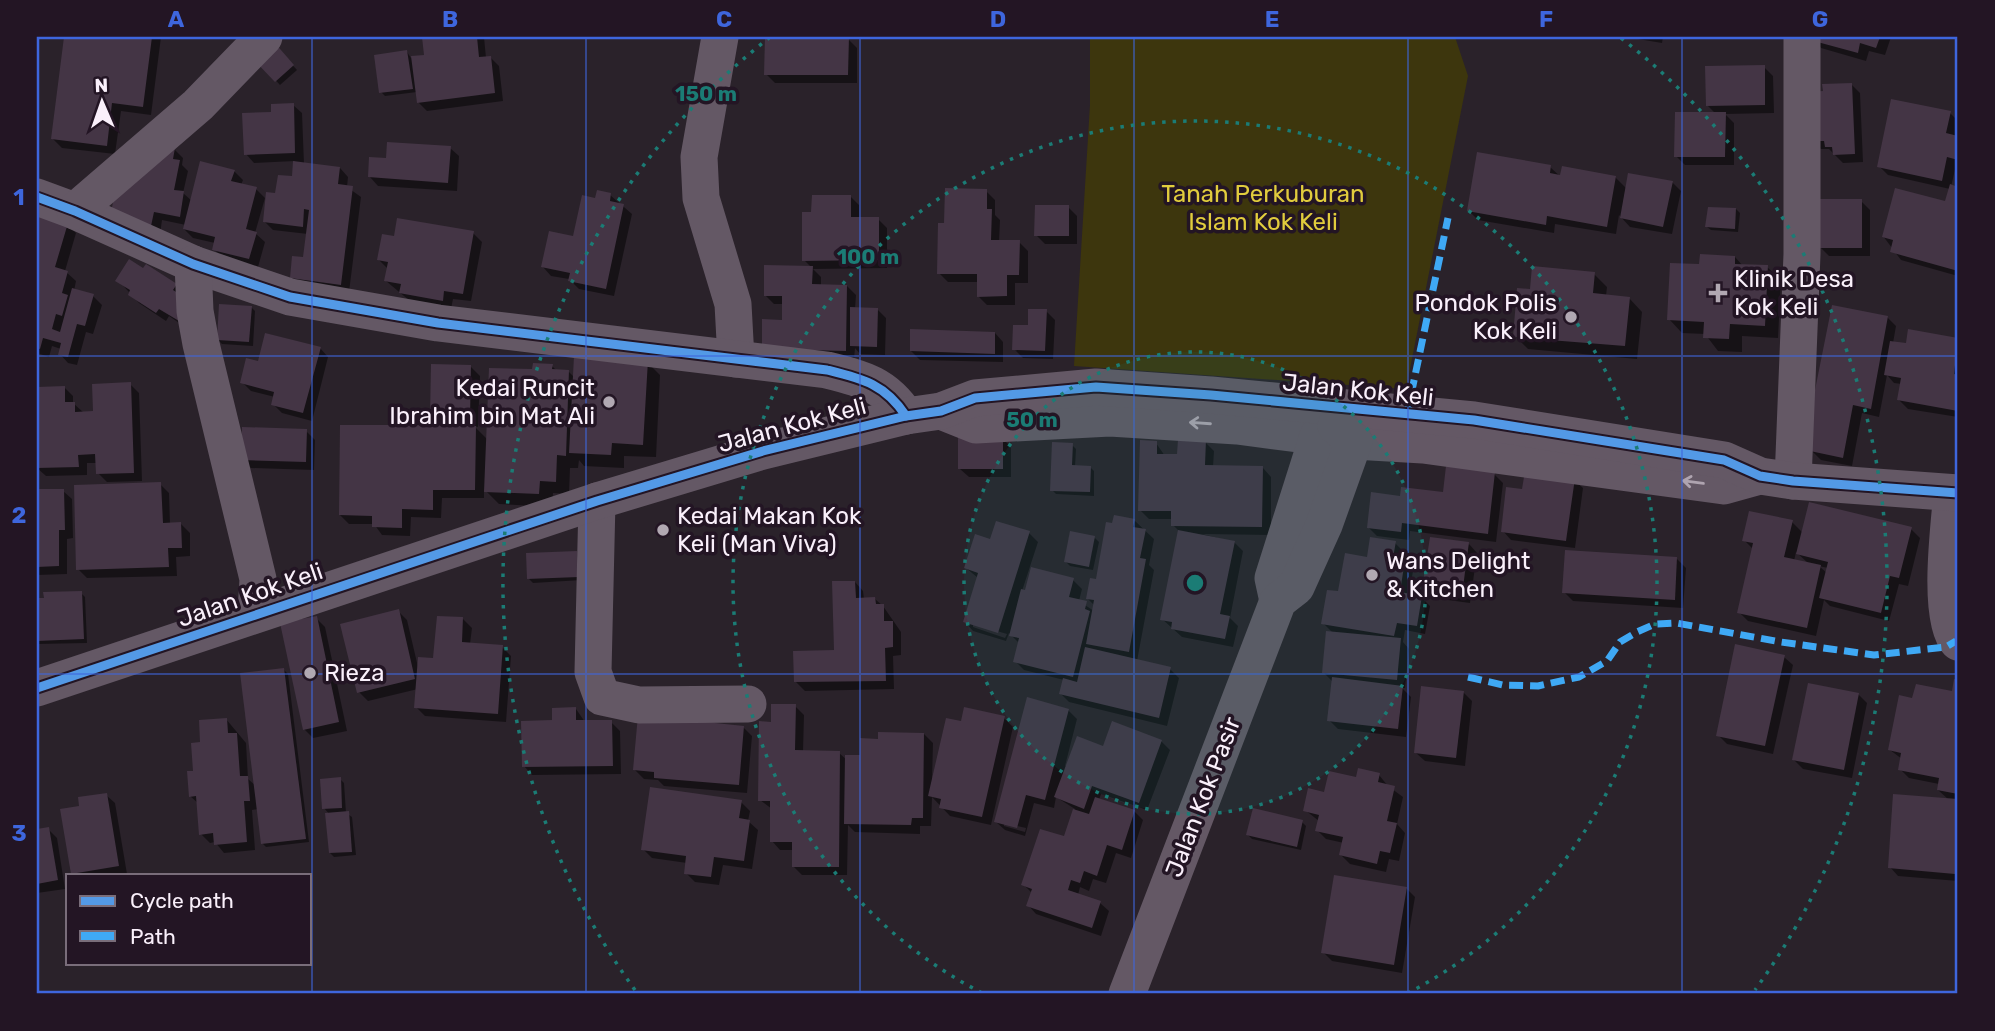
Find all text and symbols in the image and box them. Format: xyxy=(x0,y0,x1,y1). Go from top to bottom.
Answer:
text: A xyxy=(168,5,185,33)
text: B xyxy=(442,5,458,33)
text: C xyxy=(716,5,732,33)
text: D xyxy=(990,5,1006,33)
text: E xyxy=(1265,5,1279,33)
text: F xyxy=(1539,5,1553,33)
text: G xyxy=(1812,5,1828,33)
north arrow xyxy=(66,66,136,136)
text: N xyxy=(94,74,109,97)
text: 150 m xyxy=(675,81,737,106)
park label: Tanah Perkuburan Islam Kok Keli xyxy=(1161,180,1365,236)
text: 1 xyxy=(13,183,25,211)
text: 100 m xyxy=(837,244,899,269)
place label: Klinik Desa Kok Keli xyxy=(1734,265,1854,321)
marker: Klinik Desa Kok Keli xyxy=(1708,283,1728,303)
place label: Pondok Polis Kok Keli xyxy=(1414,289,1557,345)
marker: Pondok Polis Kok Keli xyxy=(1563,309,1579,325)
street label: Jalan Kok Keli xyxy=(1281,368,1435,412)
place label: Kedai Runcit Ibrahim bin Mat Ali xyxy=(389,374,595,430)
street label: Jalan Kok Keli xyxy=(715,392,869,458)
marker: Kedai Runcit Ibrahim bin Mat Ali xyxy=(601,394,617,410)
text: 50 m xyxy=(1006,407,1058,432)
one-way arrow xyxy=(1189,417,1212,430)
one-way arrow xyxy=(1683,475,1705,488)
text: 2 xyxy=(12,501,26,529)
place label: Kedai Makan Kok Keli (Man Viva) xyxy=(677,502,862,558)
marker: Kedai Makan Kok Keli (Man Viva) xyxy=(655,522,671,538)
place label: Wans Delight & Kitchen xyxy=(1386,547,1530,603)
street label: Jalan Kok Keli xyxy=(173,557,327,633)
marker: Wans Delight & Kitchen xyxy=(1364,567,1380,583)
centre of rings xyxy=(1183,571,1207,595)
place label: Rieza xyxy=(324,659,384,687)
marker: Rieza xyxy=(302,665,318,681)
street label: Jalan Kok Pasir xyxy=(1160,713,1246,881)
text: 3 xyxy=(11,819,27,847)
legend xyxy=(66,874,312,964)
text: Cycle path xyxy=(130,888,234,913)
text: Path xyxy=(130,924,176,949)

